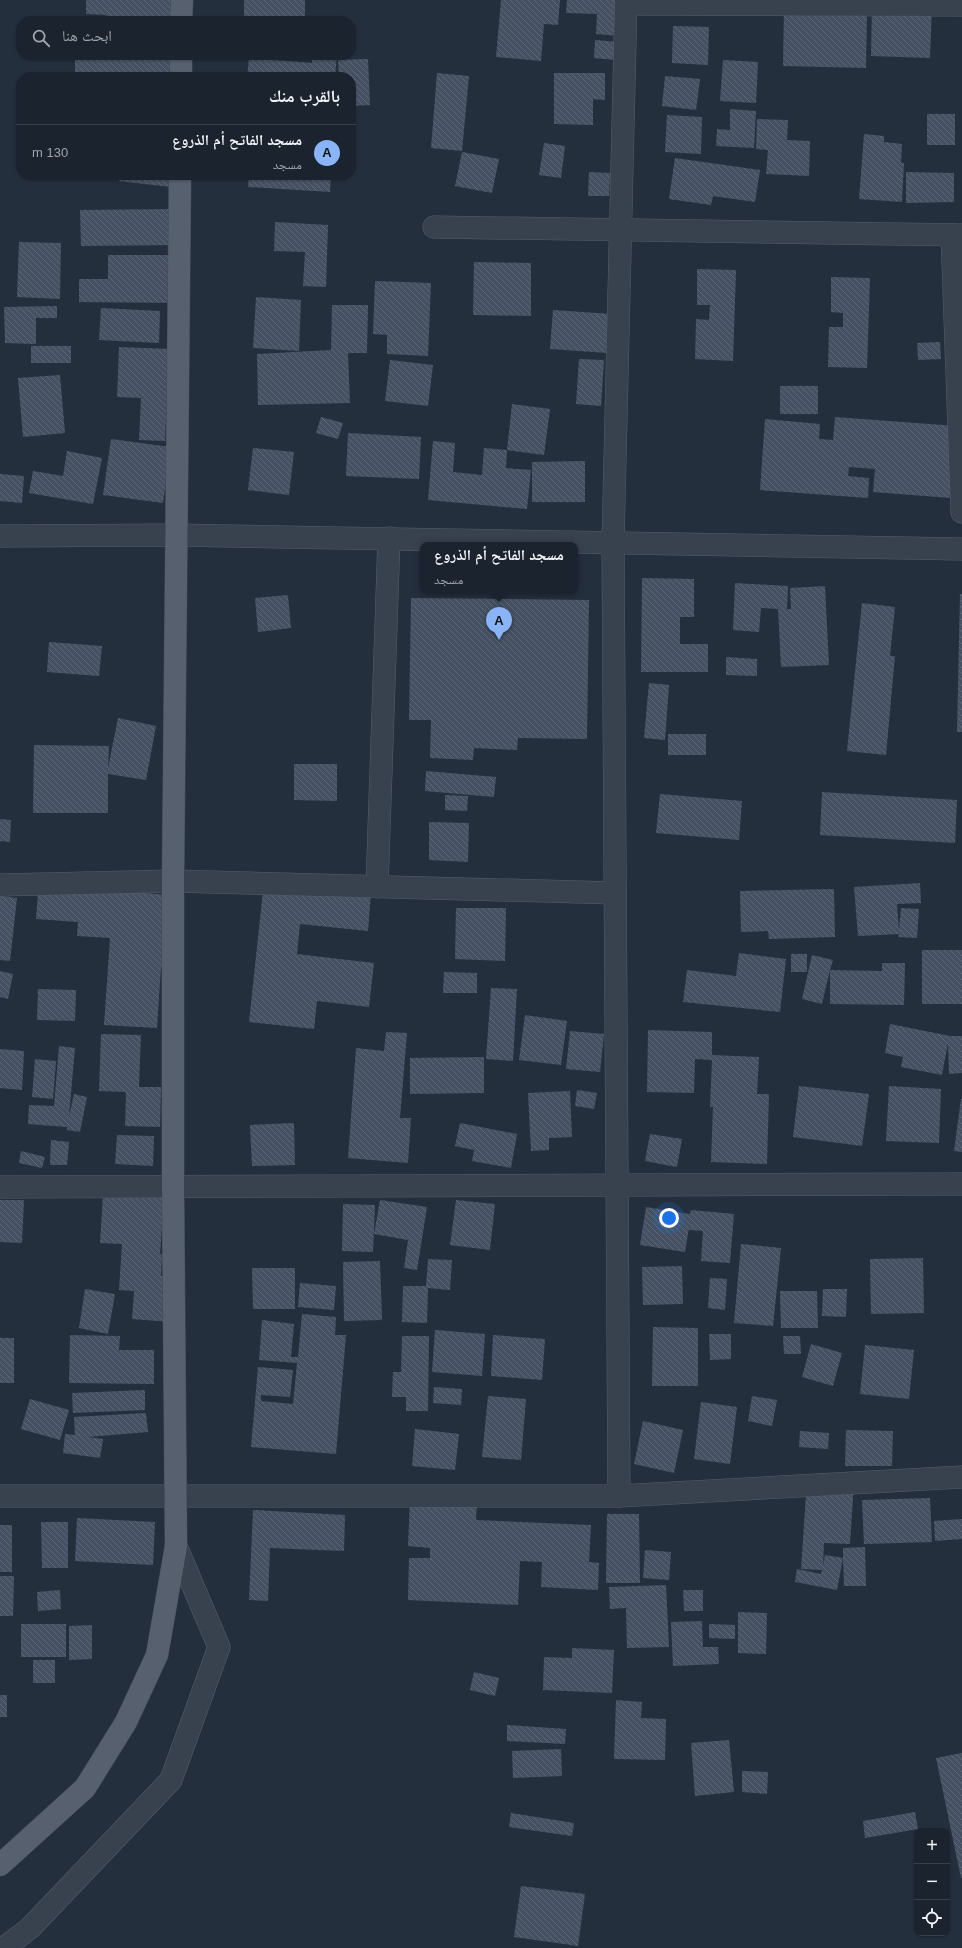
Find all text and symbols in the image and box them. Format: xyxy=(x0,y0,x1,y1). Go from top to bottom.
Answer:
search box xyxy=(16,16,356,60)
icon: search xyxy=(30,27,52,49)
text: ابحث هنا xyxy=(62,27,112,44)
text: بالقرب منك xyxy=(269,87,340,106)
text: مسجد الفاتح أم الذروع xyxy=(172,131,302,148)
text: 130 m xyxy=(32,145,68,160)
text: A xyxy=(322,145,332,160)
text: مسجد xyxy=(273,157,302,172)
popup xyxy=(420,542,578,594)
text: مسجد الفاتح أم الذروع xyxy=(434,546,564,563)
text: مسجد xyxy=(434,572,463,587)
pin: A xyxy=(486,607,512,640)
your location xyxy=(659,1208,679,1228)
map controls xyxy=(914,1828,950,1936)
button: + xyxy=(914,1828,950,1864)
button: − xyxy=(914,1864,950,1900)
button: locate xyxy=(914,1900,950,1936)

